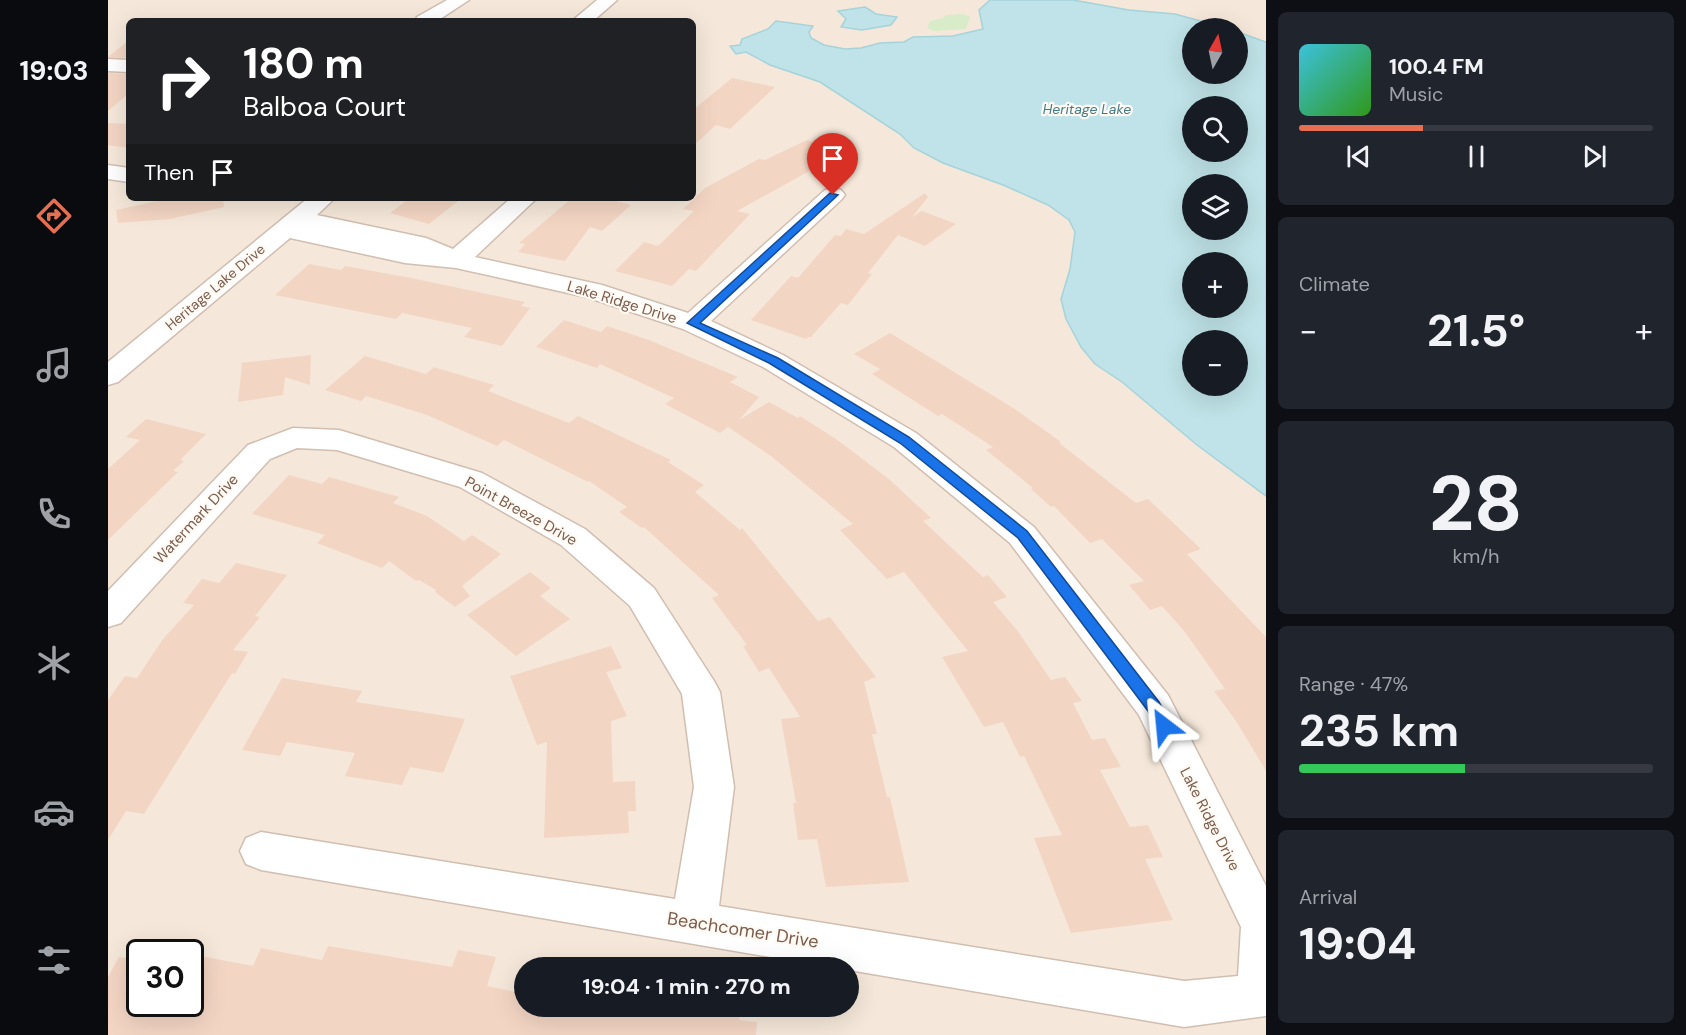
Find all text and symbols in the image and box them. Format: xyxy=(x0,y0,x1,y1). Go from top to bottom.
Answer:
north arrow xyxy=(1182,18,1248,84)
map controls xyxy=(1182,18,1248,396)
text: 180 m xyxy=(243,36,364,91)
icon: right xyxy=(144,42,222,120)
text: 100.4 FM xyxy=(1389,52,1484,81)
text: 19:03 xyxy=(19,53,89,88)
text: Music xyxy=(1389,81,1444,107)
text: Balboa Court xyxy=(243,89,406,124)
button: search xyxy=(1182,96,1248,162)
water label: Heritage Lake xyxy=(1043,100,1131,118)
pin xyxy=(807,133,858,195)
icon: previous xyxy=(1342,140,1375,173)
icon: pause xyxy=(1460,140,1493,173)
icon: next xyxy=(1578,140,1611,173)
icon: arrive xyxy=(816,142,849,175)
icon: arrive xyxy=(206,156,239,189)
text: Then xyxy=(144,158,194,187)
button: layers xyxy=(1182,174,1248,240)
icon: directions xyxy=(33,195,75,237)
street label: Heritage Lake Drive xyxy=(161,240,269,334)
button: + xyxy=(1182,252,1248,318)
text: Climate xyxy=(1299,271,1370,297)
street label: Lake Ridge Drive xyxy=(565,276,679,328)
text: 21.5° xyxy=(1427,301,1525,360)
text: − xyxy=(1299,309,1317,352)
text: + xyxy=(1635,309,1653,352)
button: − xyxy=(1182,330,1248,396)
icon: music xyxy=(33,344,75,386)
text: 28 xyxy=(1429,453,1523,554)
street label: Watermark Drive xyxy=(149,470,243,568)
street label: Point Breeze Drive xyxy=(461,472,581,550)
icon: phone xyxy=(33,493,75,535)
text: km/h xyxy=(1452,543,1500,569)
icon: climate xyxy=(33,642,75,684)
text: Range · 47% xyxy=(1299,671,1408,697)
position arrow xyxy=(1132,694,1196,758)
text: 235 km xyxy=(1299,701,1459,760)
street label: Lake Ridge Drive xyxy=(1175,764,1245,874)
icon: car xyxy=(33,791,75,833)
text: Arrival xyxy=(1299,884,1357,910)
street label: Beachcomer Drive xyxy=(666,906,820,954)
text: 19:04 xyxy=(1299,914,1416,973)
icon: filters xyxy=(33,939,75,981)
speed limit sign: 30 xyxy=(126,939,204,1017)
text: 19:04 · 1 min · 270 m xyxy=(582,972,791,1001)

